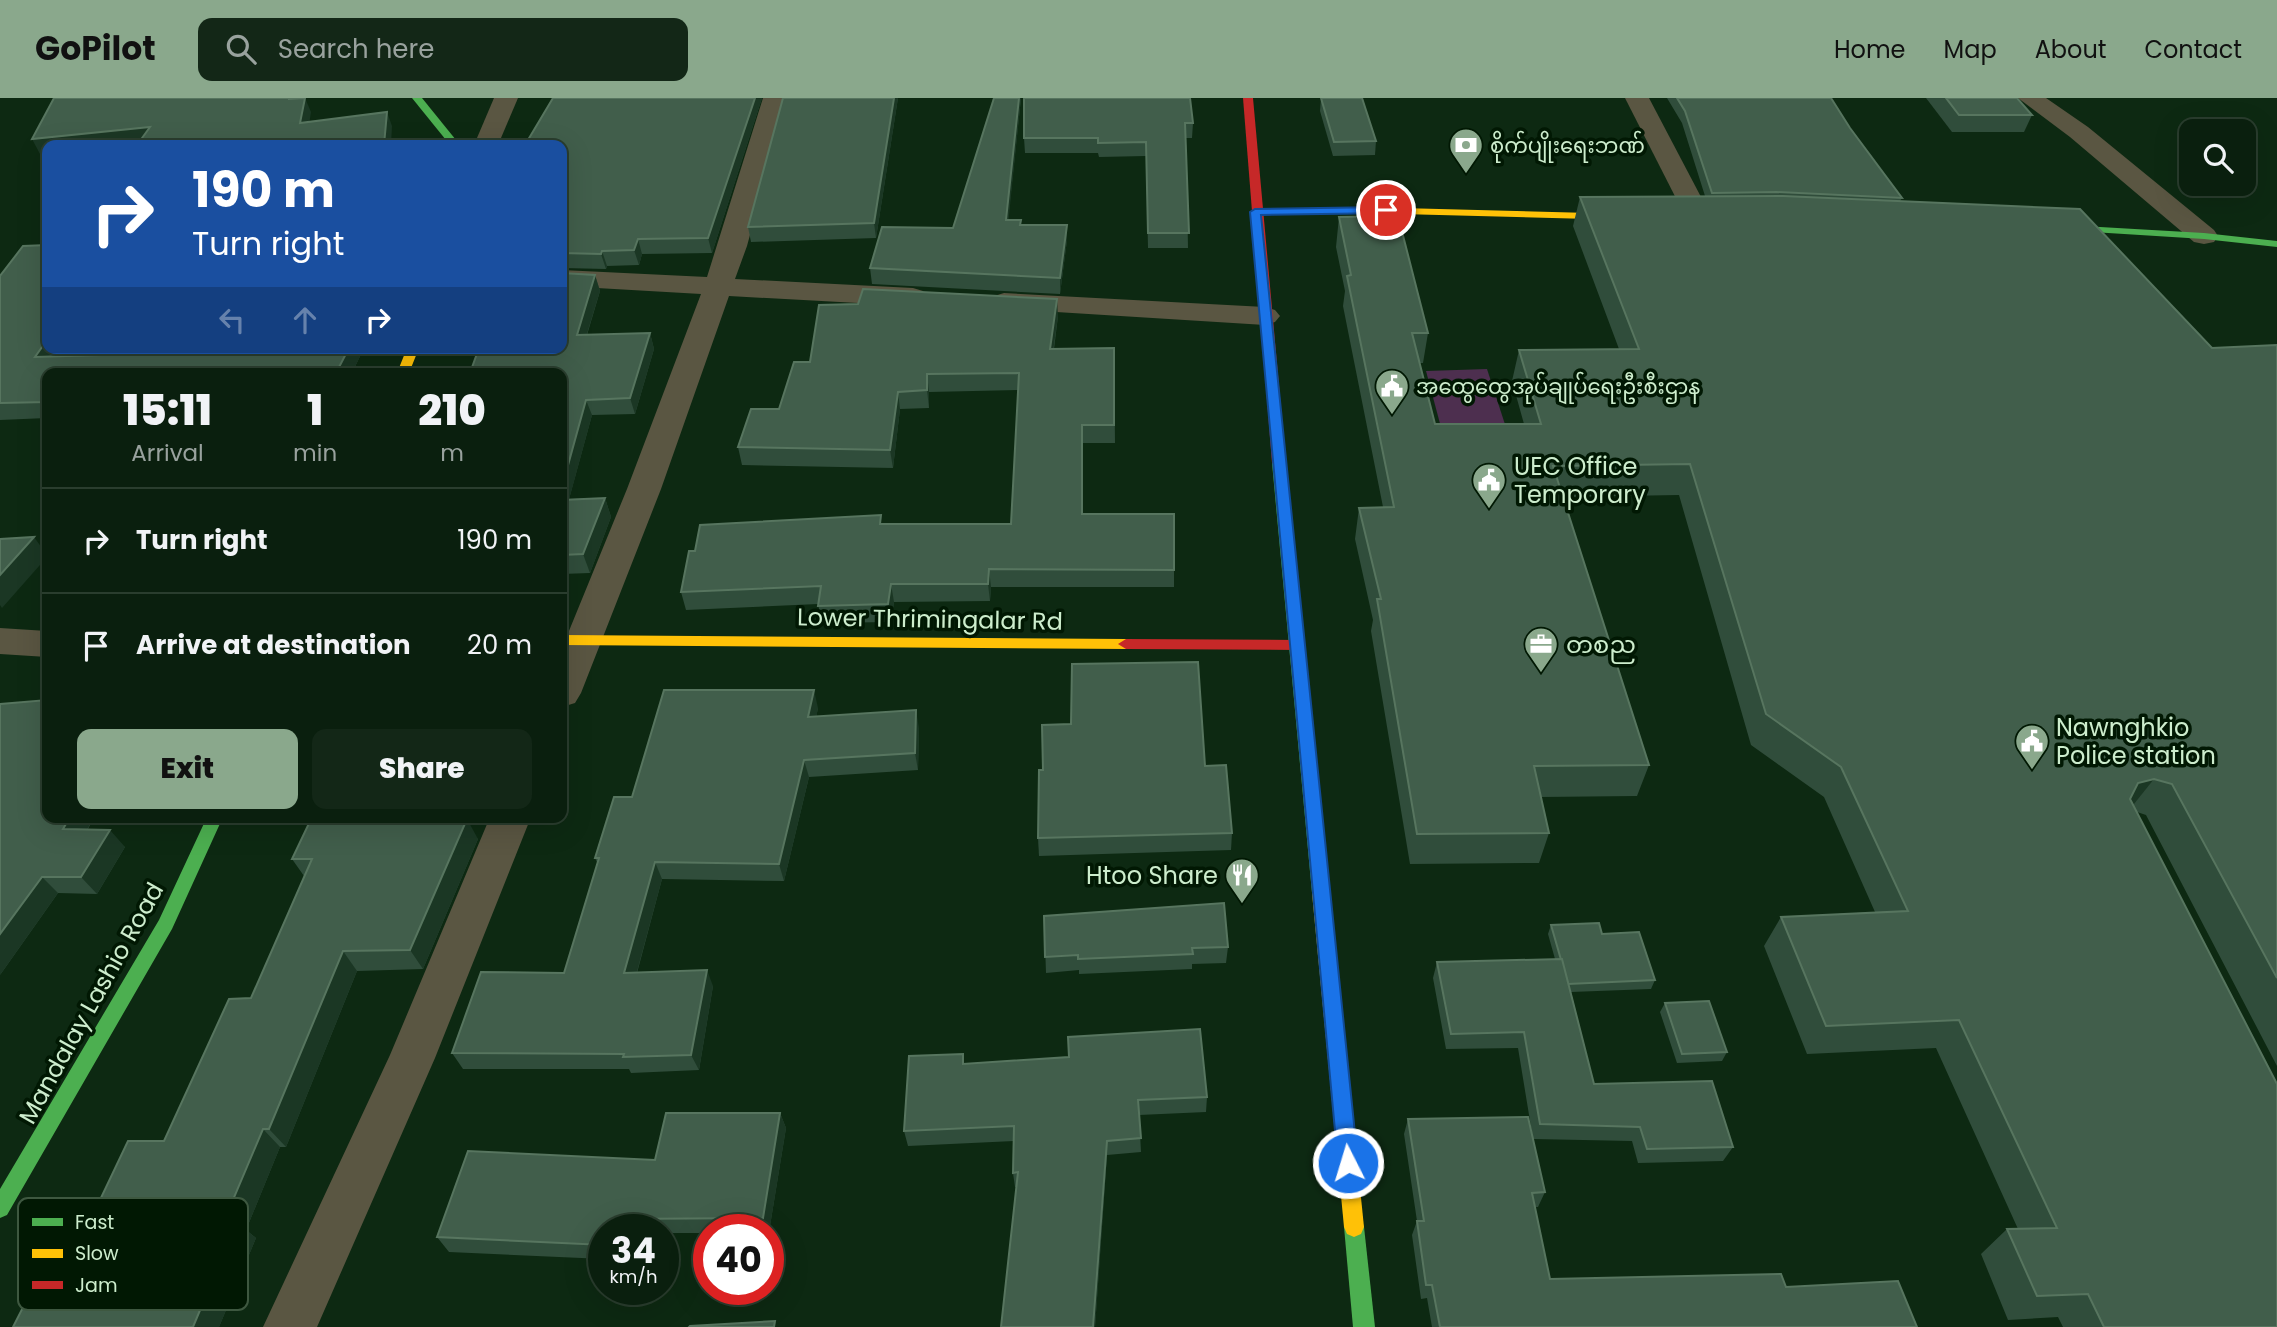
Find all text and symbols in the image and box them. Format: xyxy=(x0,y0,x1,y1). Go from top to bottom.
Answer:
search box xyxy=(198,18,688,81)
text: GoPilot xyxy=(35,25,156,72)
icon: search xyxy=(222,30,260,68)
text: Search here xyxy=(278,31,434,67)
text: Home xyxy=(1834,33,1906,66)
text: Map xyxy=(1944,33,1997,66)
text: About xyxy=(2035,33,2106,66)
text: Contact xyxy=(2144,33,2242,66)
map controls xyxy=(2179,119,2256,196)
button: search xyxy=(2179,119,2256,196)
bank icon: စိုက်ပျိုးရေးဘဏ် xyxy=(1447,126,1485,175)
place label: စိုက်ပျိုးရေးဘဏ် xyxy=(1490,130,1645,164)
text: 190 m xyxy=(192,156,335,224)
icon: right xyxy=(77,168,168,259)
pin xyxy=(1356,180,1416,240)
icon: arrive xyxy=(1367,191,1405,229)
text: Turn right xyxy=(192,221,344,266)
icon: left xyxy=(213,301,251,339)
icon: ahead xyxy=(286,301,324,339)
icon: right xyxy=(359,301,397,339)
public building icon: အထွေထွေအုပ်ချုပ်ရေးဦးစီးဌာန xyxy=(1373,367,1411,416)
place label: အထွေထွေအုပ်ချုပ်ရေးဦးစီးဌာန xyxy=(1416,371,1700,405)
text: 15:11 xyxy=(123,381,212,440)
text: 1 xyxy=(307,381,323,440)
text: 210 xyxy=(418,381,486,440)
text: Arrival xyxy=(131,437,204,469)
text: min xyxy=(293,437,337,469)
text: m xyxy=(440,437,464,469)
place label: UEC Office Temporary xyxy=(1514,450,1646,511)
public building icon: UEC Office Temporary xyxy=(1470,461,1508,510)
icon: right xyxy=(77,522,115,560)
text: Turn right xyxy=(136,522,268,558)
text: 190 m xyxy=(457,522,532,558)
street label: Lower Thrimingalar Rd xyxy=(797,600,1063,638)
office icon: တစည xyxy=(1522,625,1560,674)
icon: arrive xyxy=(77,627,115,665)
text: Arrive at destination xyxy=(136,627,411,663)
text: 20 m xyxy=(467,627,532,663)
place label: တစည xyxy=(1566,628,1636,664)
place label: Nawnghkio Police station xyxy=(2056,711,2216,772)
public building icon: Nawnghkio Police station xyxy=(2013,722,2051,771)
button: Exit xyxy=(77,729,298,809)
button: Share xyxy=(312,729,532,809)
restaurant icon: Htoo Share xyxy=(1223,856,1261,905)
place label: Htoo Share xyxy=(1086,859,1218,892)
street label: Mandalay Lashio Road xyxy=(11,876,171,1130)
position arrow xyxy=(1311,1126,1385,1200)
legend xyxy=(18,1198,248,1310)
text: Fast xyxy=(75,1209,114,1236)
speed limit sign: 40 xyxy=(693,1214,784,1305)
text: 34 xyxy=(611,1226,656,1275)
text: Slow xyxy=(75,1240,119,1267)
text: km/h xyxy=(610,1264,657,1289)
text: Jam xyxy=(75,1272,117,1299)

